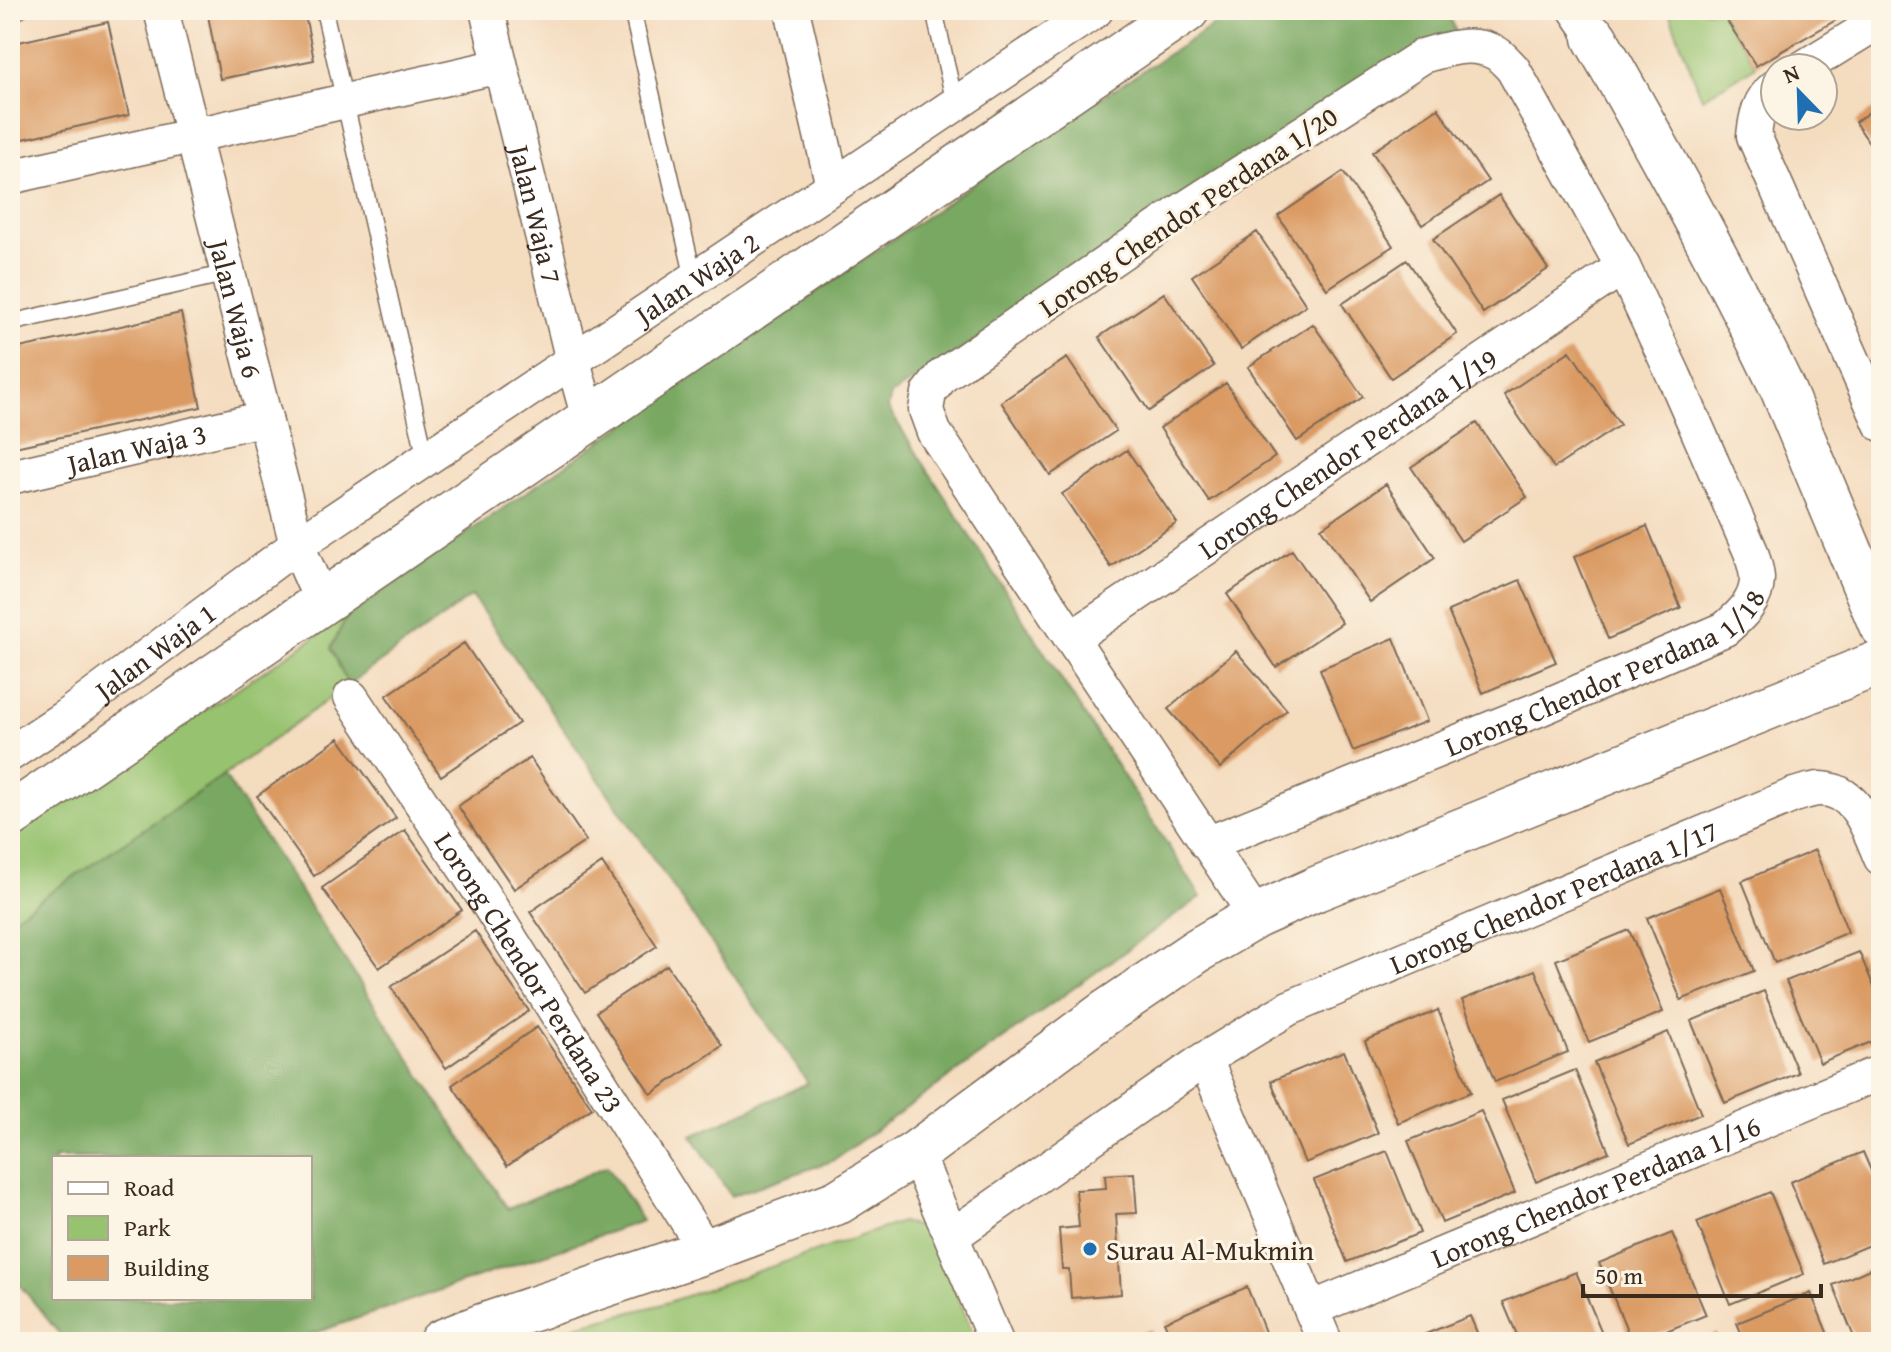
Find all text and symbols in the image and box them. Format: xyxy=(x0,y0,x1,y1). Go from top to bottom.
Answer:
north arrow xyxy=(1759,52,1839,132)
text: N xyxy=(1778,56,1804,91)
street label: Lorong Chendor Perdana 1/20 xyxy=(1031,96,1345,326)
street label: Jalan Waja 7 xyxy=(500,137,574,288)
street label: Jalan Waja 2 xyxy=(624,221,767,335)
street label: Jalan Waja 6 xyxy=(199,232,274,382)
street label: Lorong Chendor Perdana 1/19 xyxy=(1190,337,1505,568)
street label: Jalan Waja 3 xyxy=(60,412,210,484)
street label: Lorong Chendor Perdana 1/18 xyxy=(1438,582,1774,766)
street label: Jalan Waja 1 xyxy=(83,592,224,711)
street label: Lorong Chendor Perdana 1/17 xyxy=(1383,809,1724,984)
street label: Lorong Chendor Perdana 23 xyxy=(425,823,635,1120)
street label: Lorong Chendor Perdana 1/16 xyxy=(1425,1104,1766,1277)
legend xyxy=(52,1156,312,1300)
text: Road xyxy=(124,1170,174,1205)
text: Park xyxy=(124,1210,171,1245)
place label: Surau Al-Mukmin xyxy=(1106,1229,1314,1270)
marker: Surau Al-Mukmin xyxy=(1081,1240,1099,1258)
scale bar xyxy=(1583,1248,1821,1298)
text: Building xyxy=(124,1250,209,1285)
text: 50 m xyxy=(1595,1258,1643,1293)

